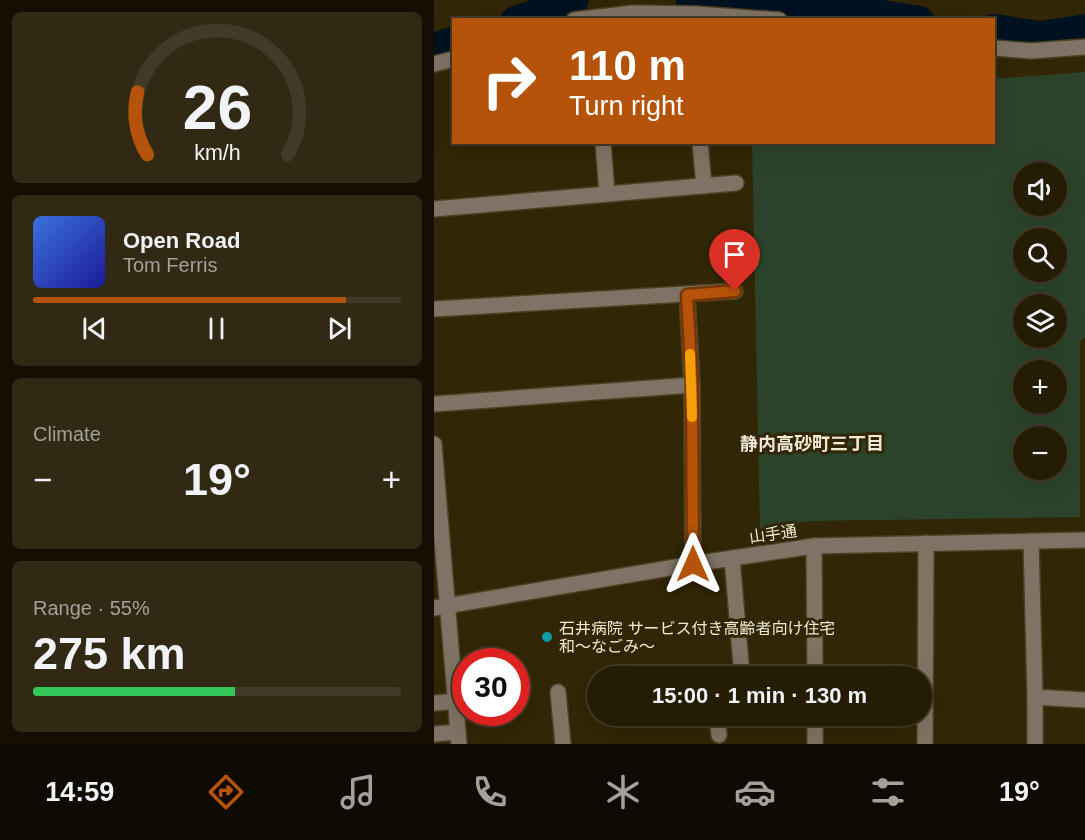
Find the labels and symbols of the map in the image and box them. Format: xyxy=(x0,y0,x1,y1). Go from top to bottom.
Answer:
pin xyxy=(709,229,760,291)
district label: 静内高砂町三丁目 xyxy=(740,434,884,454)
street label: 山手通 xyxy=(748,522,798,546)
position arrow xyxy=(661,532,725,596)
place label: 石井病院 サービス付き高齢者向け住宅 和～なごみ～ xyxy=(559,620,835,655)
marker: 石井病院 サービス付き高齢者向け住宅 和～なごみ～ xyxy=(540,630,554,644)
speed limit sign: 30 xyxy=(452,648,530,726)

